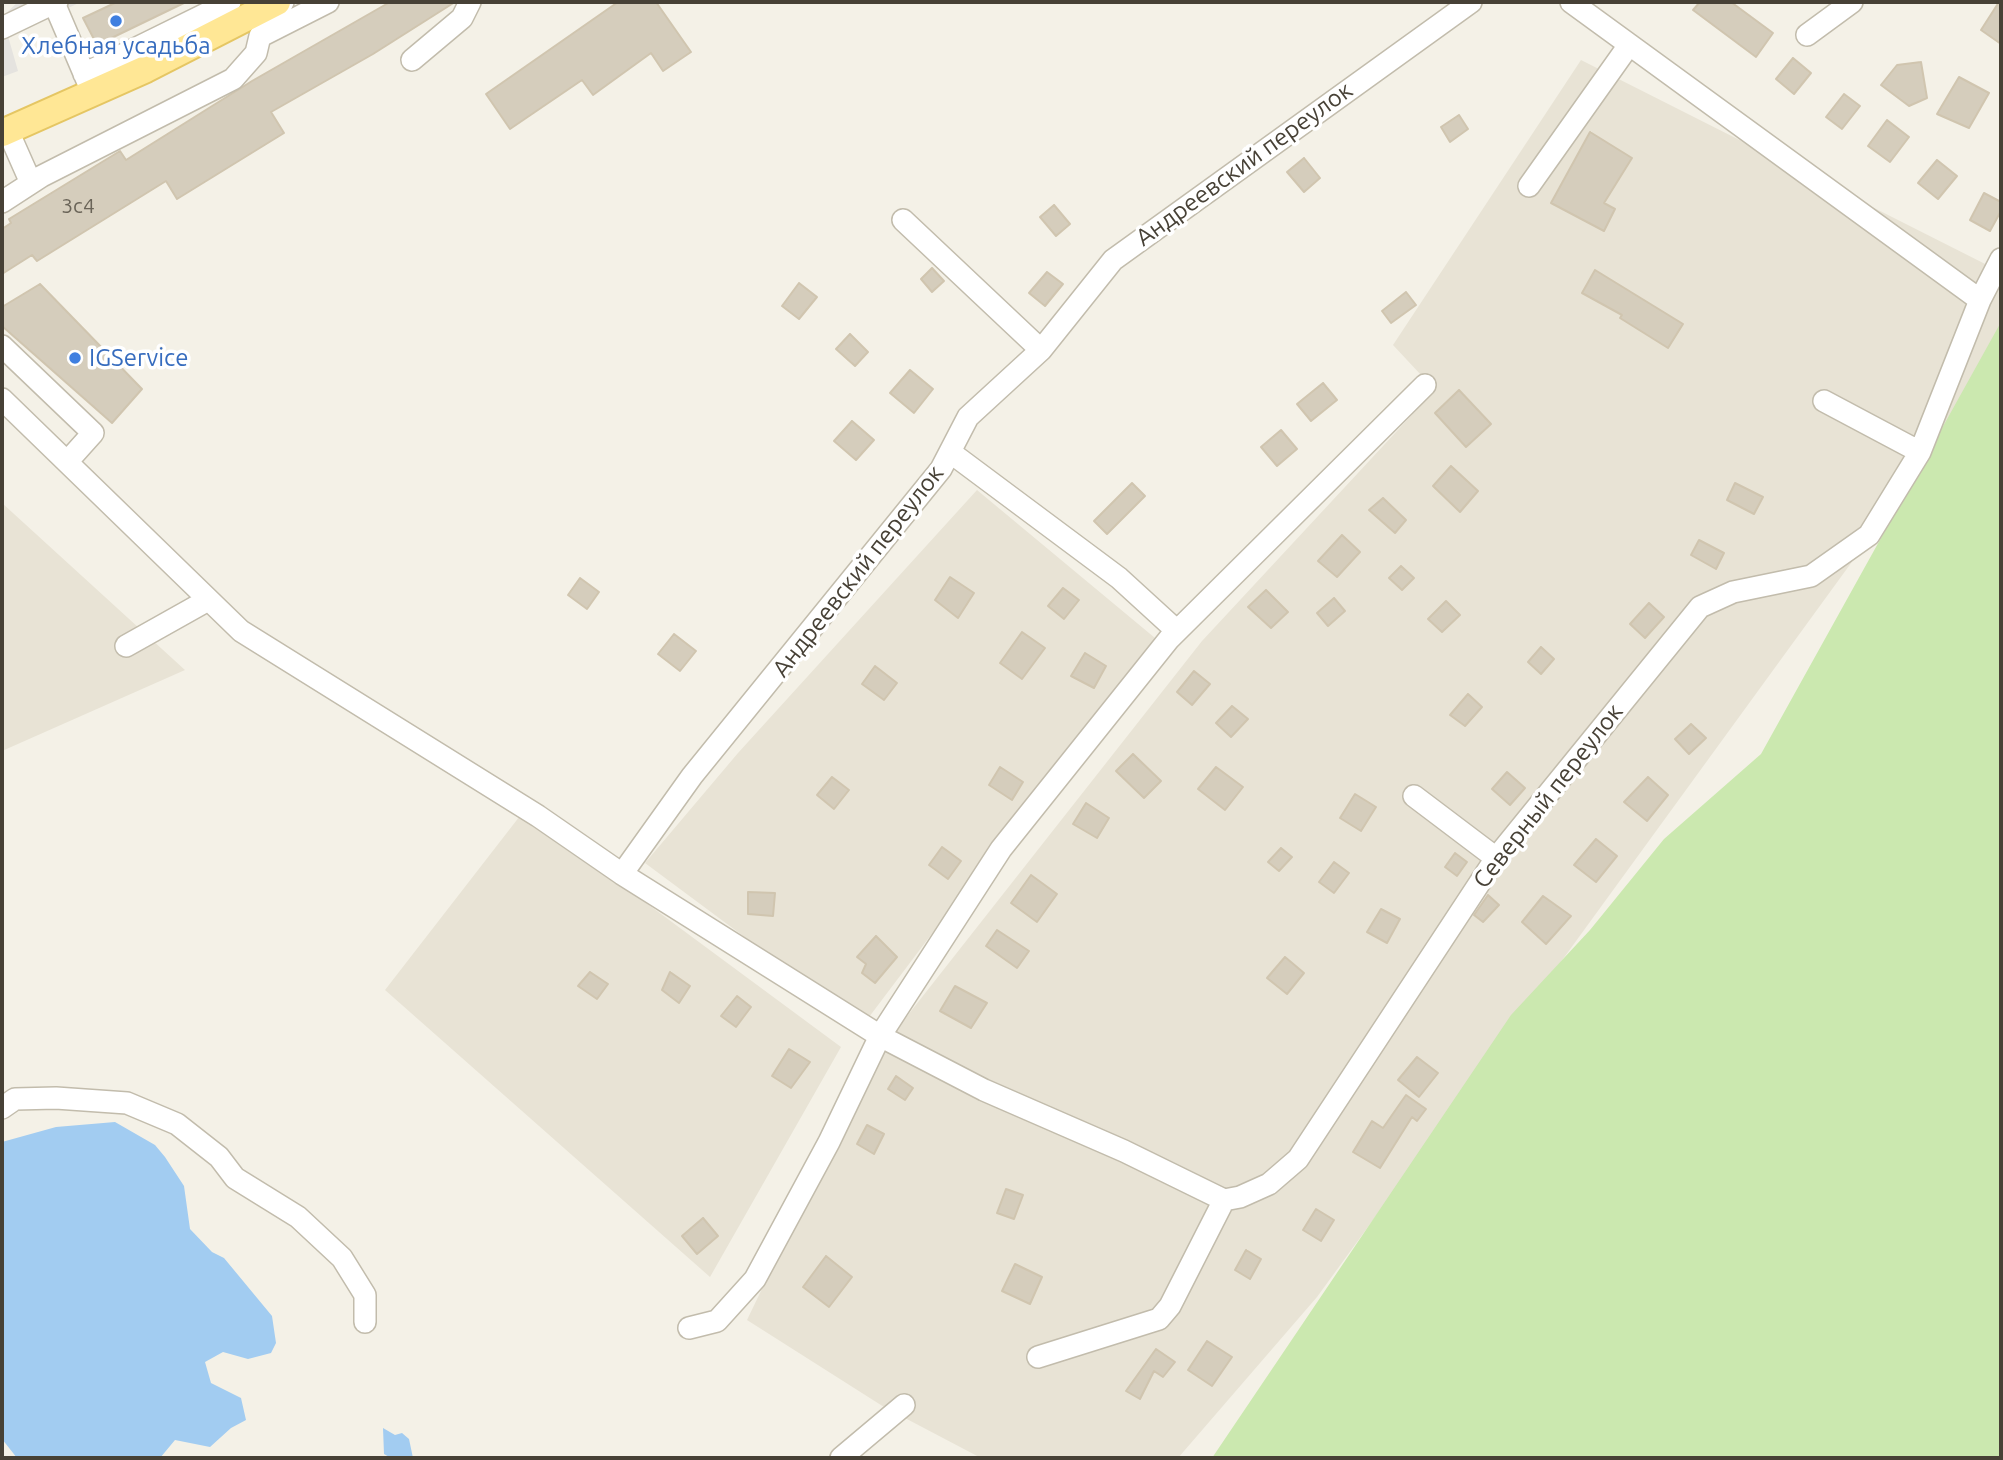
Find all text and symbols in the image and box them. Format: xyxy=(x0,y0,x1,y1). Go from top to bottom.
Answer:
marker: Хлебная усадьба xyxy=(108,13,124,29)
place label: Хлебная усадьба xyxy=(21,32,211,60)
street label: Андреевский переулок xyxy=(1130,76,1358,252)
house number: 3c4 xyxy=(61,193,95,219)
place label: IGService xyxy=(89,344,188,372)
marker: IGService xyxy=(67,350,83,366)
street label: Андреевский переулок xyxy=(766,459,950,683)
street label: Северный переулок xyxy=(1467,698,1629,894)

